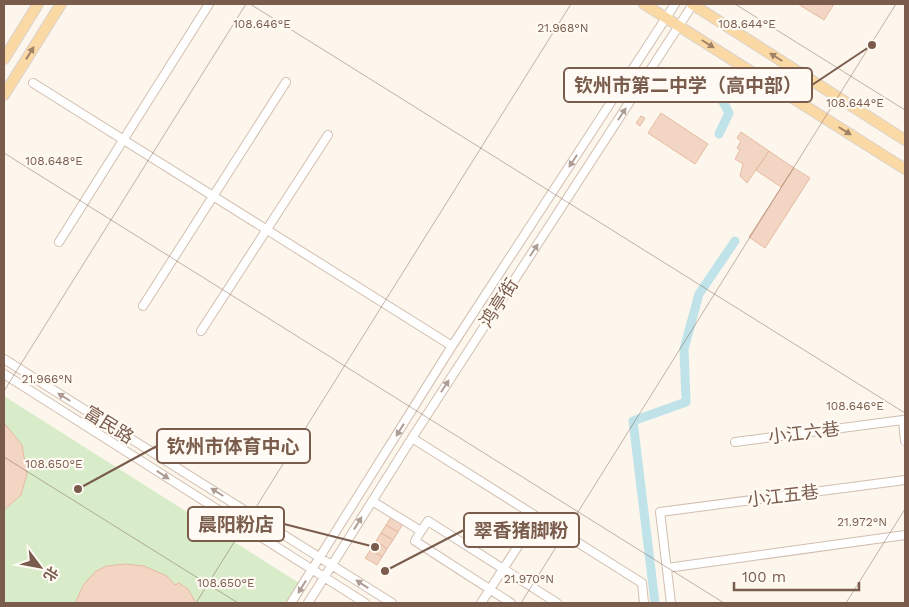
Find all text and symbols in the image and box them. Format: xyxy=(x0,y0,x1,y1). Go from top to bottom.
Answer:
text: 108.646°E xyxy=(233,17,291,31)
text: 108.644°E xyxy=(718,17,776,31)
text: 21.968°N xyxy=(537,21,589,35)
one-way arrow xyxy=(701,39,714,48)
one-way arrow xyxy=(25,47,34,60)
one-way arrow xyxy=(769,52,782,62)
callout: 钦州市第二中学（高中部） xyxy=(564,68,812,102)
text: 钦州市第二中学（高中部） xyxy=(574,74,802,97)
text: 108.644°E xyxy=(826,96,884,110)
one-way arrow xyxy=(618,107,627,120)
one-way arrow xyxy=(838,126,851,136)
text: 108.648°E xyxy=(25,154,83,168)
one-way arrow xyxy=(568,155,578,168)
one-way arrow xyxy=(529,243,539,256)
street label: 鸿亭街 xyxy=(475,274,522,331)
text: 21.966°N xyxy=(21,372,73,386)
one-way arrow xyxy=(440,379,450,393)
one-way arrow xyxy=(57,392,71,402)
text: 108.646°E xyxy=(826,399,884,413)
street label: 富民路 xyxy=(81,401,138,448)
street label: 小江六巷 xyxy=(767,418,841,447)
one-way arrow xyxy=(395,424,404,437)
callout: 钦州市体育中心 xyxy=(157,429,310,463)
text: 钦州市体育中心 xyxy=(166,435,300,458)
text: 108.650°E xyxy=(25,457,83,471)
one-way arrow xyxy=(156,471,170,480)
street label: 小江五巷 xyxy=(746,481,820,510)
one-way arrow xyxy=(210,488,223,497)
callout: 晨阳粉店 xyxy=(188,507,284,541)
text: 晨阳粉店 xyxy=(198,513,274,536)
callout: 翠香猪脚粉 xyxy=(464,513,579,547)
text: 21.972°N xyxy=(837,515,887,529)
one-way arrow xyxy=(353,517,363,530)
text: 翠香猪脚粉 xyxy=(473,519,569,542)
north arrow xyxy=(15,542,65,592)
scale bar xyxy=(734,560,859,592)
text: 北 xyxy=(41,564,62,584)
text: 100 m xyxy=(742,568,786,586)
text: 21.970°N xyxy=(504,572,554,586)
text: 108.650°E xyxy=(197,576,255,590)
one-way arrow xyxy=(356,579,369,589)
one-way arrow xyxy=(297,580,306,593)

